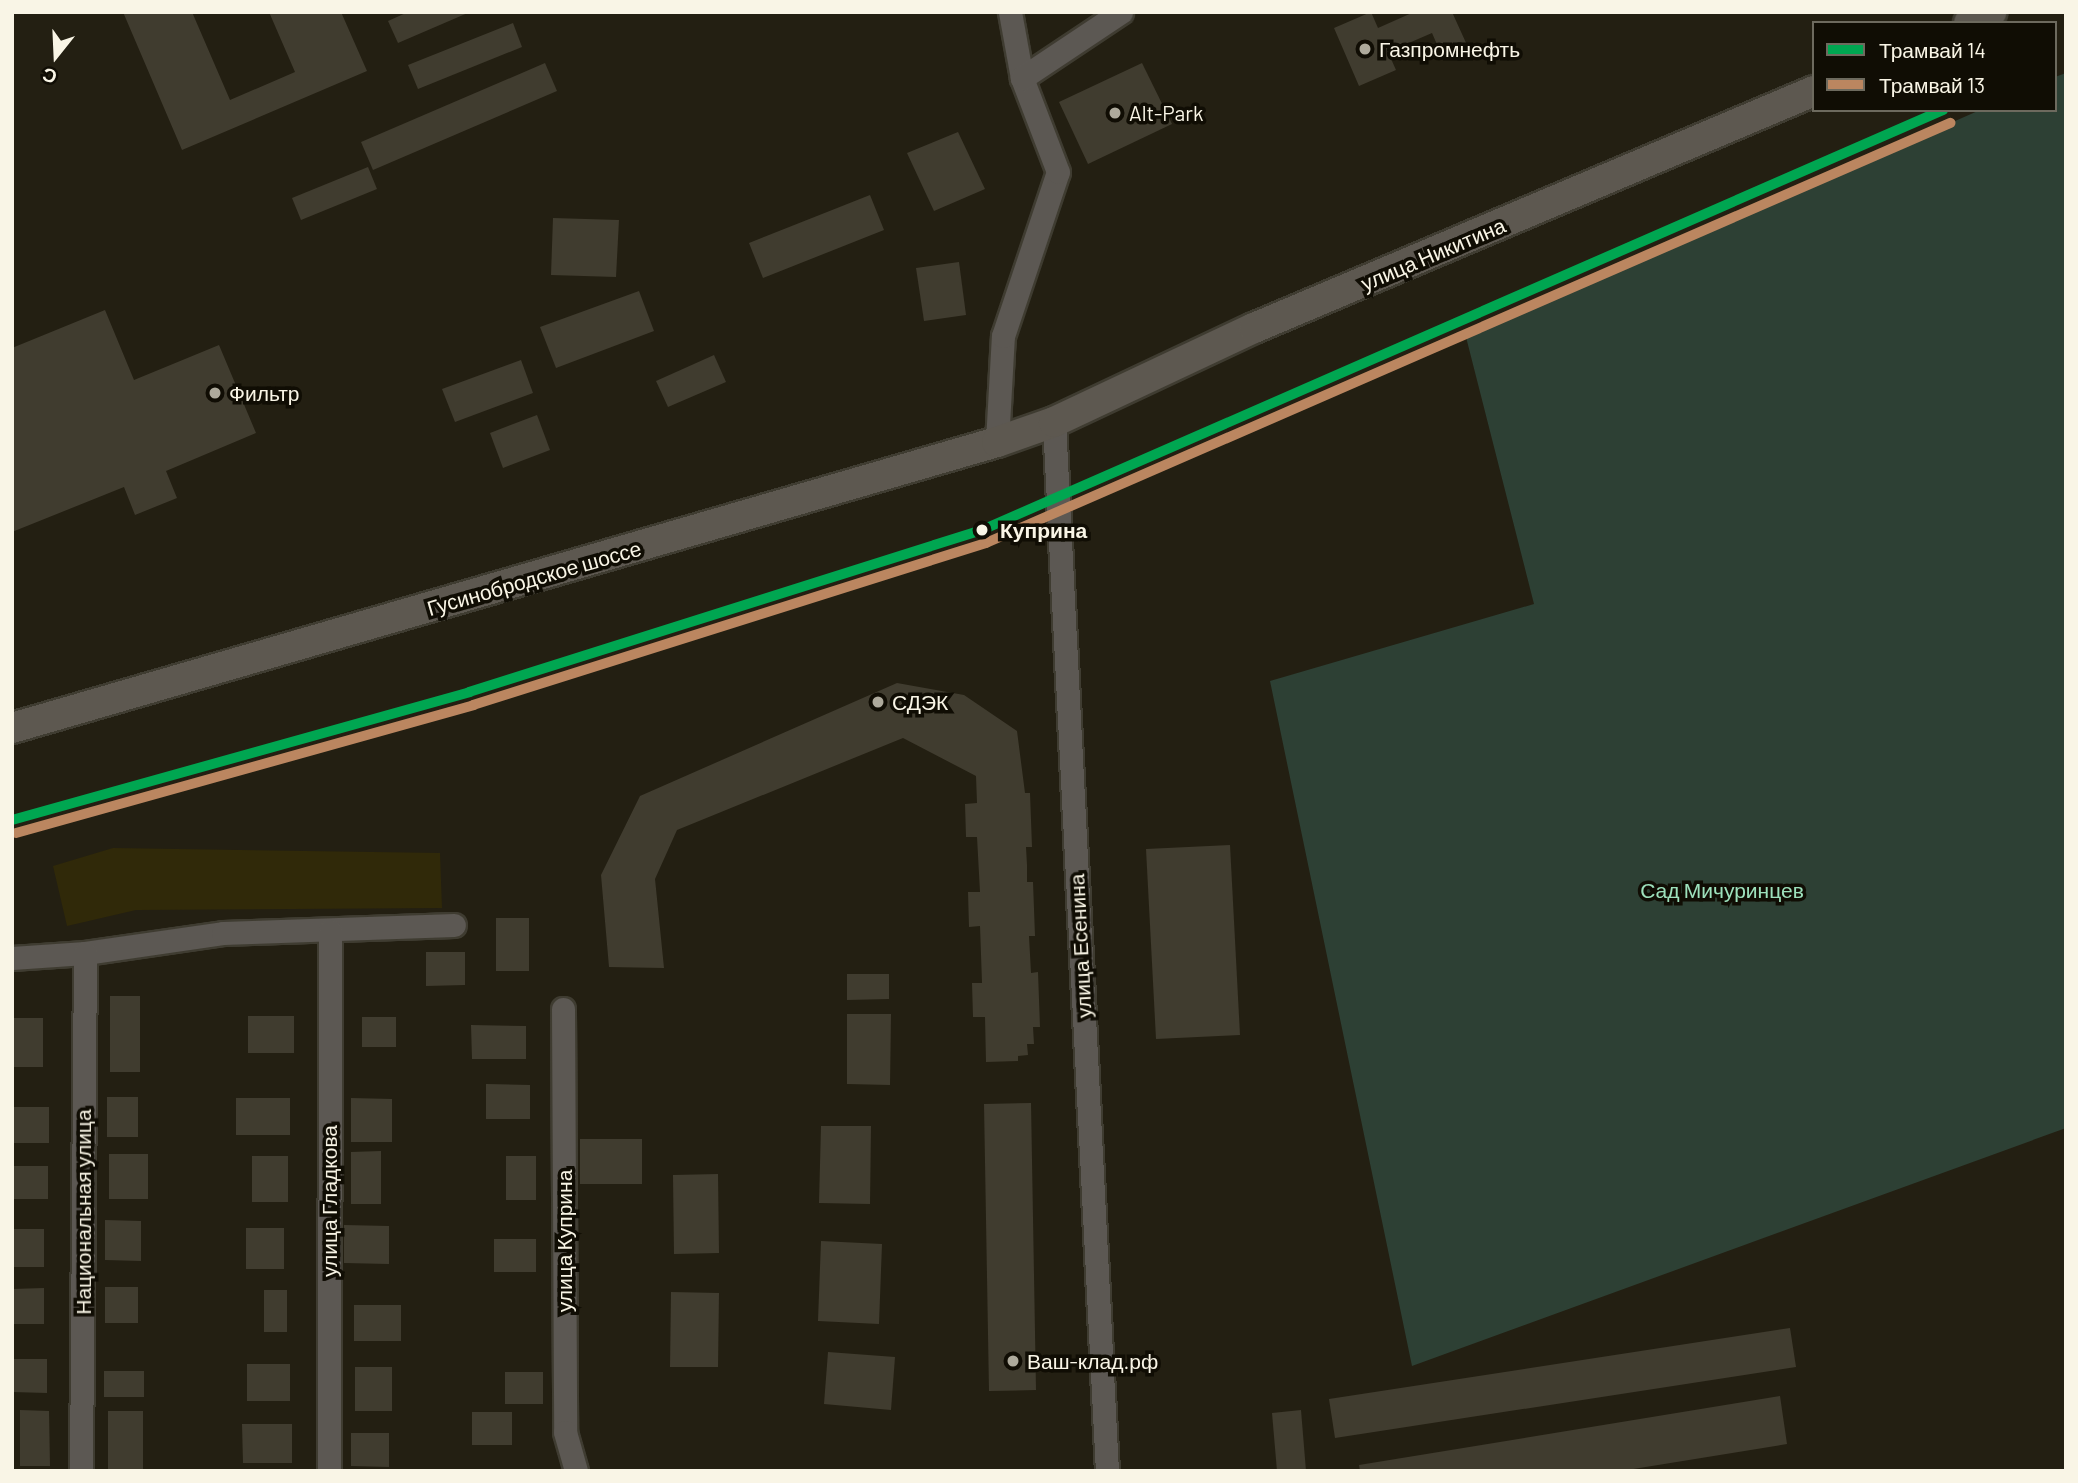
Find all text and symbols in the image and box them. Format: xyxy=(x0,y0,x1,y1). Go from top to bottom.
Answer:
north arrow xyxy=(21,21,91,91)
legend xyxy=(1812,21,2057,112)
place label: Газпромнефть xyxy=(1379,36,1520,62)
text: Трамвай 14 xyxy=(1879,37,1986,62)
marker: Газпромнефть xyxy=(1357,41,1373,57)
text: С xyxy=(39,63,59,90)
text: Трамвай 13 xyxy=(1879,72,1985,97)
place label: Alt-Park xyxy=(1129,100,1203,126)
marker: Alt-Park xyxy=(1107,105,1123,121)
street label: улица Никитина xyxy=(1357,212,1509,296)
place label: Фильтр xyxy=(229,380,300,406)
marker: Фильтр xyxy=(207,385,223,401)
place label: Куприна xyxy=(1000,517,1087,543)
marker: Куприна xyxy=(970,518,994,542)
street label: Гусинобродское шоссе xyxy=(424,535,644,621)
place label: СДЭК xyxy=(892,689,948,715)
marker: СДЭК xyxy=(870,694,886,710)
street label: улица Есенина xyxy=(1064,873,1096,1019)
park label: Сад Мичуринцев xyxy=(1640,877,1804,903)
street label: Национальная улица xyxy=(70,1109,96,1315)
street label: улица Гладкова xyxy=(316,1125,342,1277)
street label: улица Куприна xyxy=(551,1170,577,1312)
place label: Ваш-клад.рф xyxy=(1027,1348,1158,1374)
marker: Ваш-клад.рф xyxy=(1005,1353,1021,1369)

